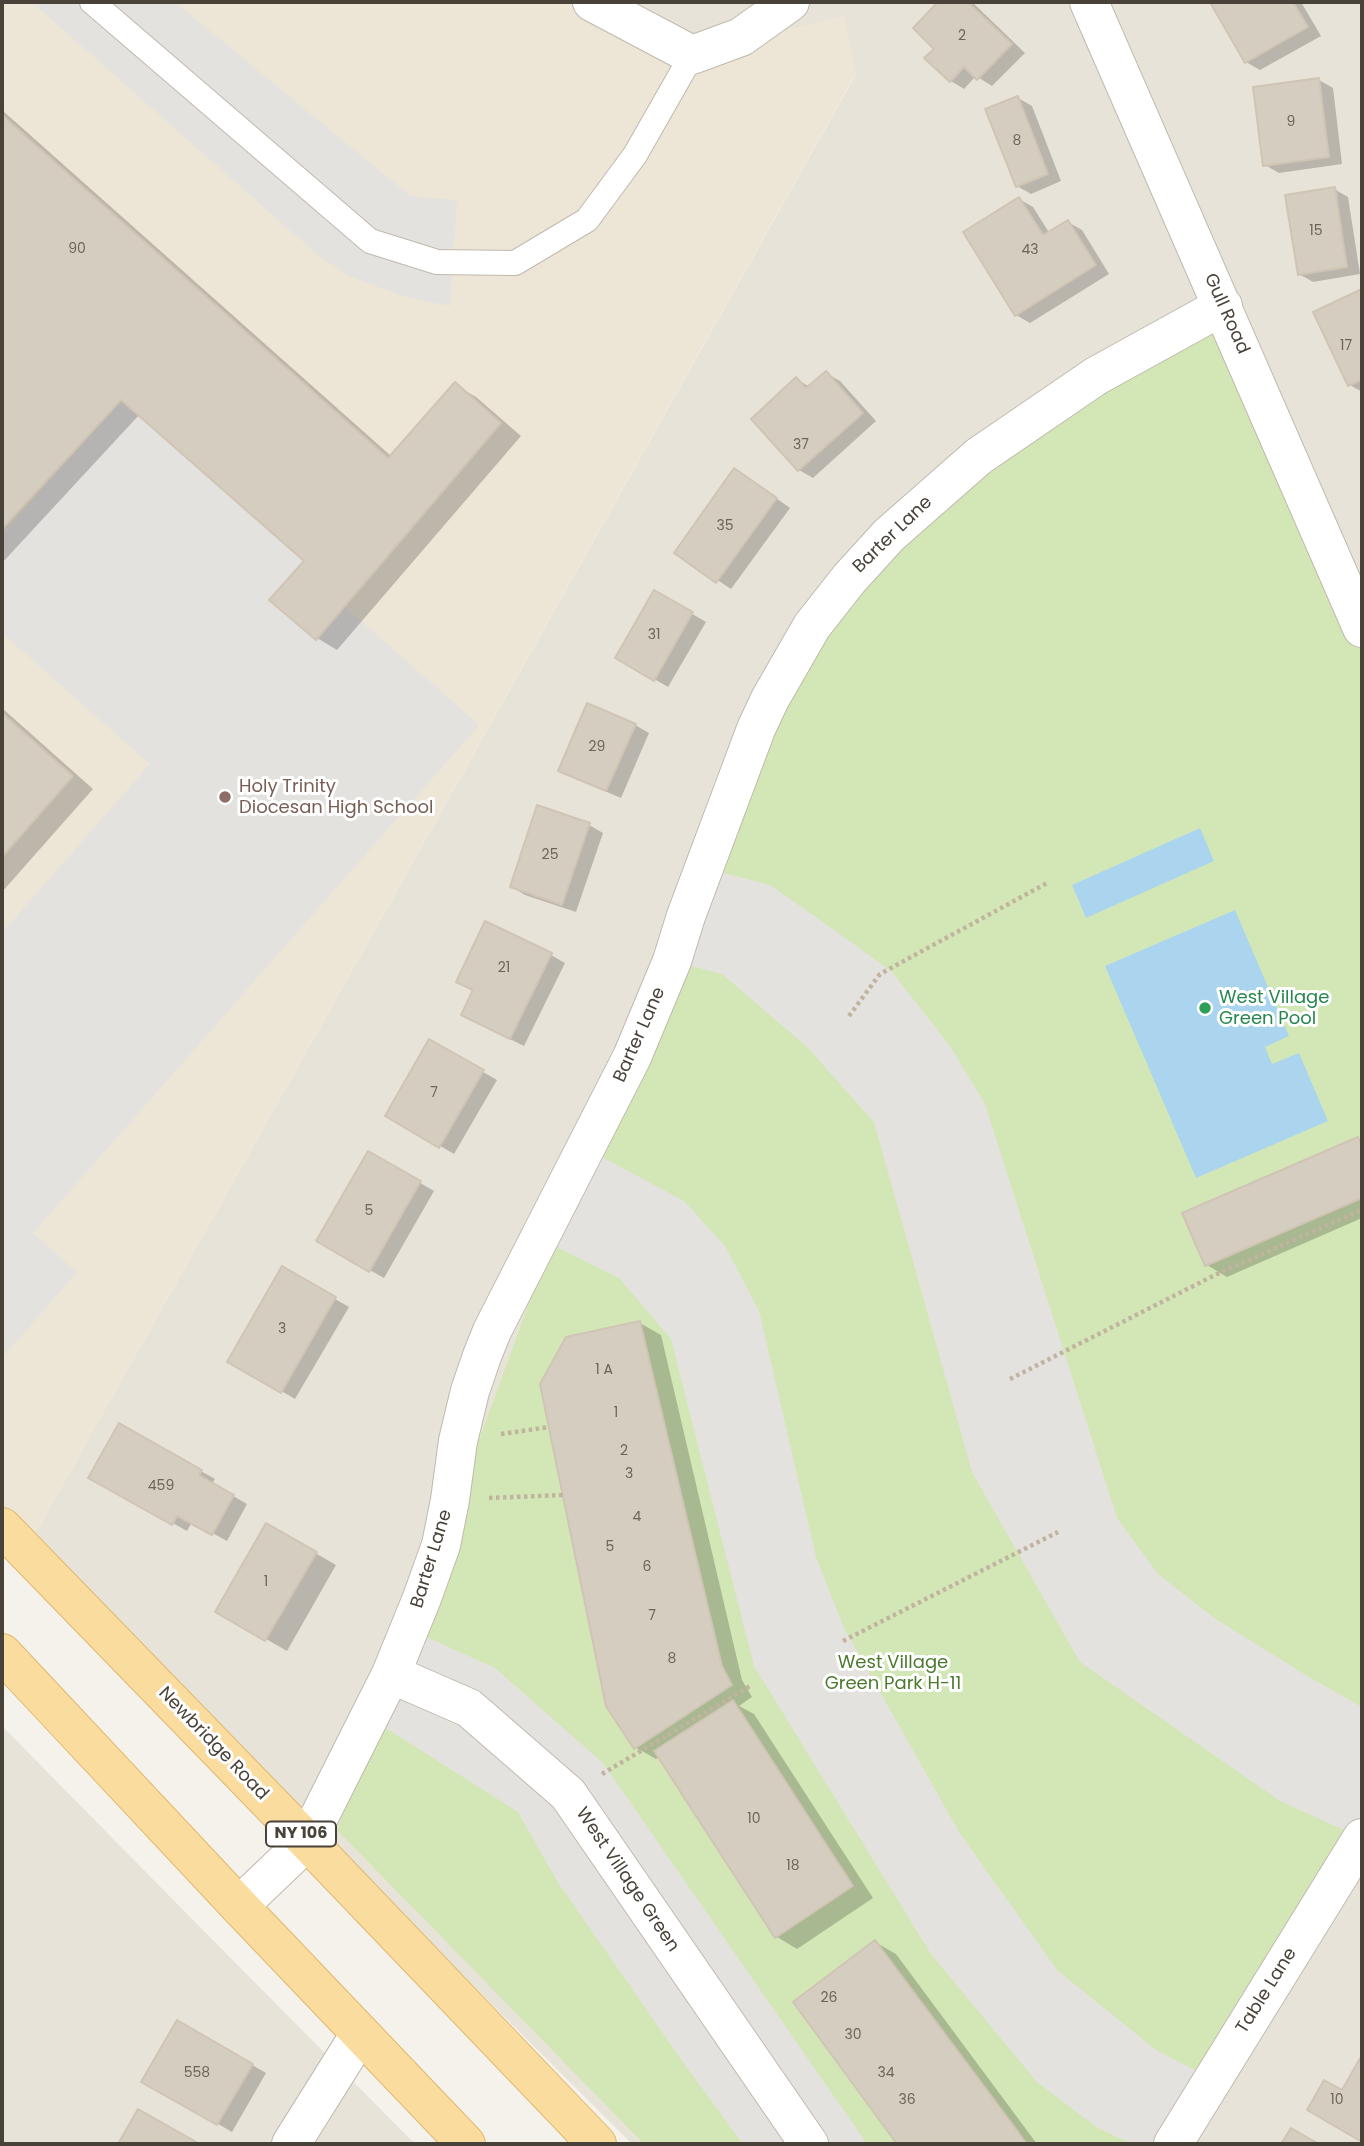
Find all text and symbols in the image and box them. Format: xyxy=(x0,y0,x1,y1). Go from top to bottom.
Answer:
house number: 2 xyxy=(958,28,966,44)
house number: 9 xyxy=(1287,114,1295,130)
house number: 8 xyxy=(1013,133,1021,149)
house number: 15 xyxy=(1309,223,1323,239)
house number: 90 xyxy=(68,241,86,257)
house number: 43 xyxy=(1021,242,1039,258)
street label: Gull Road xyxy=(1199,270,1253,358)
house number: 17 xyxy=(1340,338,1352,354)
house number: 37 xyxy=(793,437,809,453)
street label: Barter Lane xyxy=(849,492,937,578)
house number: 35 xyxy=(716,518,734,534)
house number: 31 xyxy=(648,627,660,643)
house number: 29 xyxy=(589,739,605,755)
place label: Holy Trinity Diocesan High School xyxy=(239,776,434,818)
marker: Holy Trinity Diocesan High School xyxy=(217,789,233,805)
house number: 25 xyxy=(542,847,558,863)
house number: 21 xyxy=(498,960,510,976)
street label: Barter Lane xyxy=(609,984,671,1086)
place label: West Village Green Pool xyxy=(1219,987,1329,1030)
marker: West Village Green Pool xyxy=(1197,1000,1213,1016)
house number: 7 xyxy=(430,1085,438,1101)
house number: 5 xyxy=(365,1203,373,1219)
house number: 3 xyxy=(278,1321,286,1337)
house number: 1 A xyxy=(595,1362,613,1378)
house number: 1 xyxy=(614,1405,618,1421)
house number: 2 xyxy=(620,1443,628,1459)
house number: 3 xyxy=(625,1466,633,1482)
house number: 459 xyxy=(148,1478,174,1494)
street label: Barter Lane xyxy=(407,1507,457,1611)
house number: 4 xyxy=(633,1509,641,1525)
house number: 5 xyxy=(606,1539,614,1555)
house number: 6 xyxy=(643,1559,651,1575)
house number: 1 xyxy=(264,1574,268,1590)
house number: 7 xyxy=(648,1608,656,1624)
house number: 8 xyxy=(668,1651,676,1667)
park label: West Village Green Park H-11 xyxy=(825,1652,961,1694)
street label: Newbridge Road xyxy=(153,1683,273,1805)
street label: West Village Green xyxy=(571,1804,683,1956)
house number: 10 xyxy=(747,1811,761,1827)
road number: NY 106 xyxy=(266,1822,336,1846)
house number: 18 xyxy=(786,1858,800,1874)
street label: Table Lane xyxy=(1232,1944,1302,2038)
house number: 26 xyxy=(821,1990,837,2006)
house number: 30 xyxy=(844,2027,862,2043)
house number: 558 xyxy=(184,2065,210,2081)
house number: 34 xyxy=(877,2065,895,2081)
house number: 36 xyxy=(898,2092,916,2108)
house number: 10 xyxy=(1330,2092,1344,2108)

